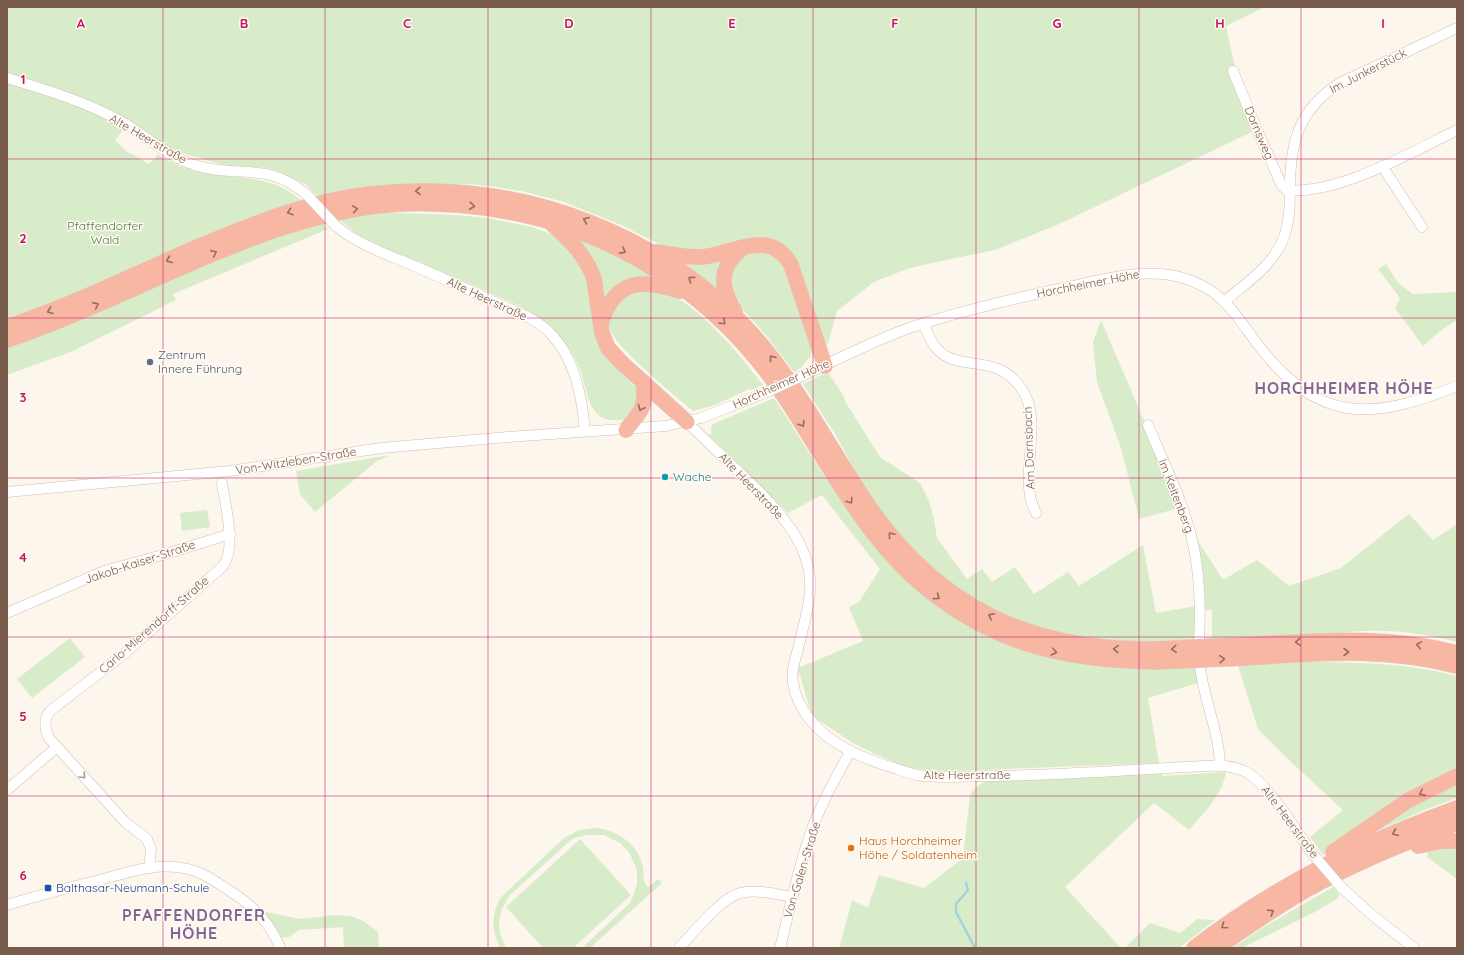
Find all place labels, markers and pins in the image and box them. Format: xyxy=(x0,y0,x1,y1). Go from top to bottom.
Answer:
place label: Zentrum Innere Führung xyxy=(158,347,242,376)
marker: Zentrum Innere Führung xyxy=(145,357,155,367)
place label: Wache xyxy=(673,469,712,484)
marker: Wache xyxy=(660,472,670,482)
place label: Haus Horchheimer Höhe / Soldatenheim xyxy=(859,833,977,862)
marker: Haus Horchheimer Höhe / Soldatenheim xyxy=(846,843,856,853)
place label: Balthasar-Neumann-Schule xyxy=(56,880,210,895)
marker: Balthasar-Neumann-Schule xyxy=(43,883,53,893)

